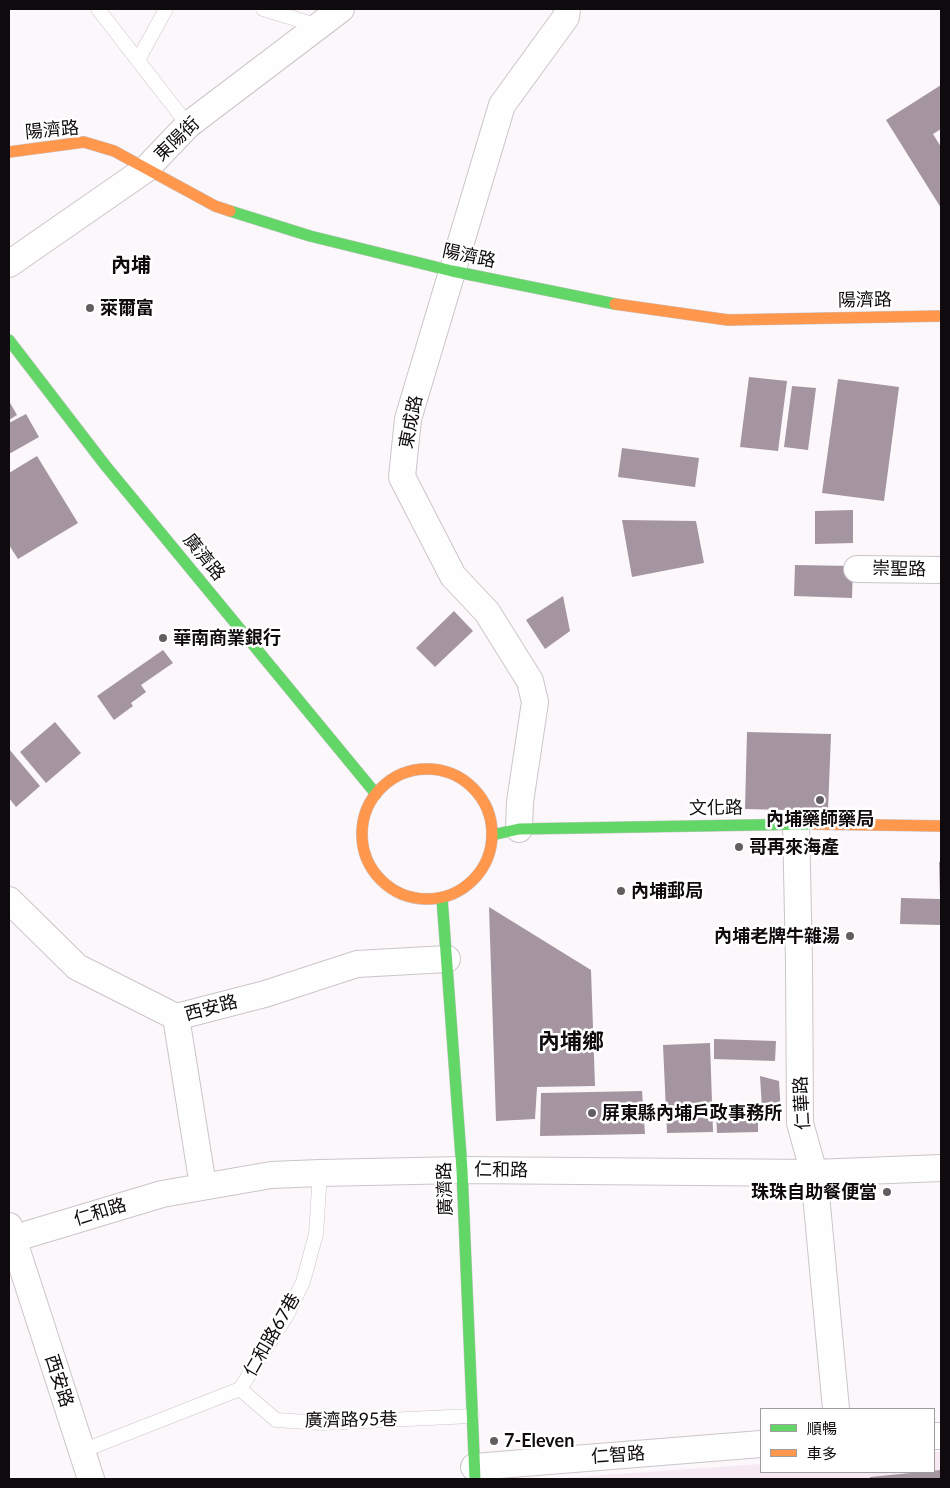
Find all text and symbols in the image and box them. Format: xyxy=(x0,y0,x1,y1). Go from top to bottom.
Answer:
street label: 東陽街 xyxy=(150,112,204,166)
street label: 陽濟路 xyxy=(24,117,80,143)
street label: 陽濟路 xyxy=(440,240,498,272)
district label: 內埔 xyxy=(111,254,151,278)
street label: 陽濟路 xyxy=(838,289,892,311)
place label: 萊爾富 xyxy=(100,297,154,319)
marker: 萊爾富 xyxy=(84,302,96,314)
street label: 東成路 xyxy=(395,393,427,451)
street label: 廣濟路 xyxy=(179,529,229,585)
street label: 崇聖路 xyxy=(872,558,926,580)
place label: 華南商業銀行 xyxy=(173,627,281,649)
marker: 華南商業銀行 xyxy=(157,632,169,644)
marker: 內埔藥師藥局 xyxy=(814,794,826,806)
street label: 文化路 xyxy=(689,797,743,819)
place label: 內埔藥師藥局 xyxy=(766,808,874,830)
place label: 哥再來海產 xyxy=(749,836,839,858)
marker: 哥再來海產 xyxy=(733,841,745,853)
place label: 內埔郵局 xyxy=(631,880,703,902)
marker: 內埔郵局 xyxy=(615,885,627,897)
place label: 內埔老牌牛雜湯 xyxy=(714,925,840,947)
marker: 內埔老牌牛雜湯 xyxy=(844,930,856,942)
street label: 西安路 xyxy=(182,991,240,1025)
district label: 內埔鄉 xyxy=(538,1029,604,1055)
street label: 仁華路 xyxy=(790,1075,814,1131)
place label: 屏東縣內埔戶政事務所 xyxy=(602,1102,782,1124)
marker: 屏東縣內埔戶政事務所 xyxy=(586,1107,598,1119)
street label: 仁和路 xyxy=(474,1159,528,1181)
street label: 廣濟路 xyxy=(433,1162,457,1216)
place label: 珠珠自助餐便當 xyxy=(751,1181,877,1203)
marker: 珠珠自助餐便當 xyxy=(881,1186,893,1198)
street label: 仁和路 xyxy=(71,1194,129,1230)
street label: 仁和路67巷 xyxy=(239,1289,305,1381)
street label: 西安路 xyxy=(40,1352,78,1410)
street label: 廣濟路95巷 xyxy=(304,1408,398,1432)
legend xyxy=(760,1408,935,1473)
text: 順暢 xyxy=(807,1419,837,1437)
place label: 7-Eleven xyxy=(504,1430,574,1452)
marker: 7-Eleven xyxy=(488,1435,500,1447)
street label: 仁智路 xyxy=(590,1442,646,1468)
text: 車多 xyxy=(807,1444,837,1462)

